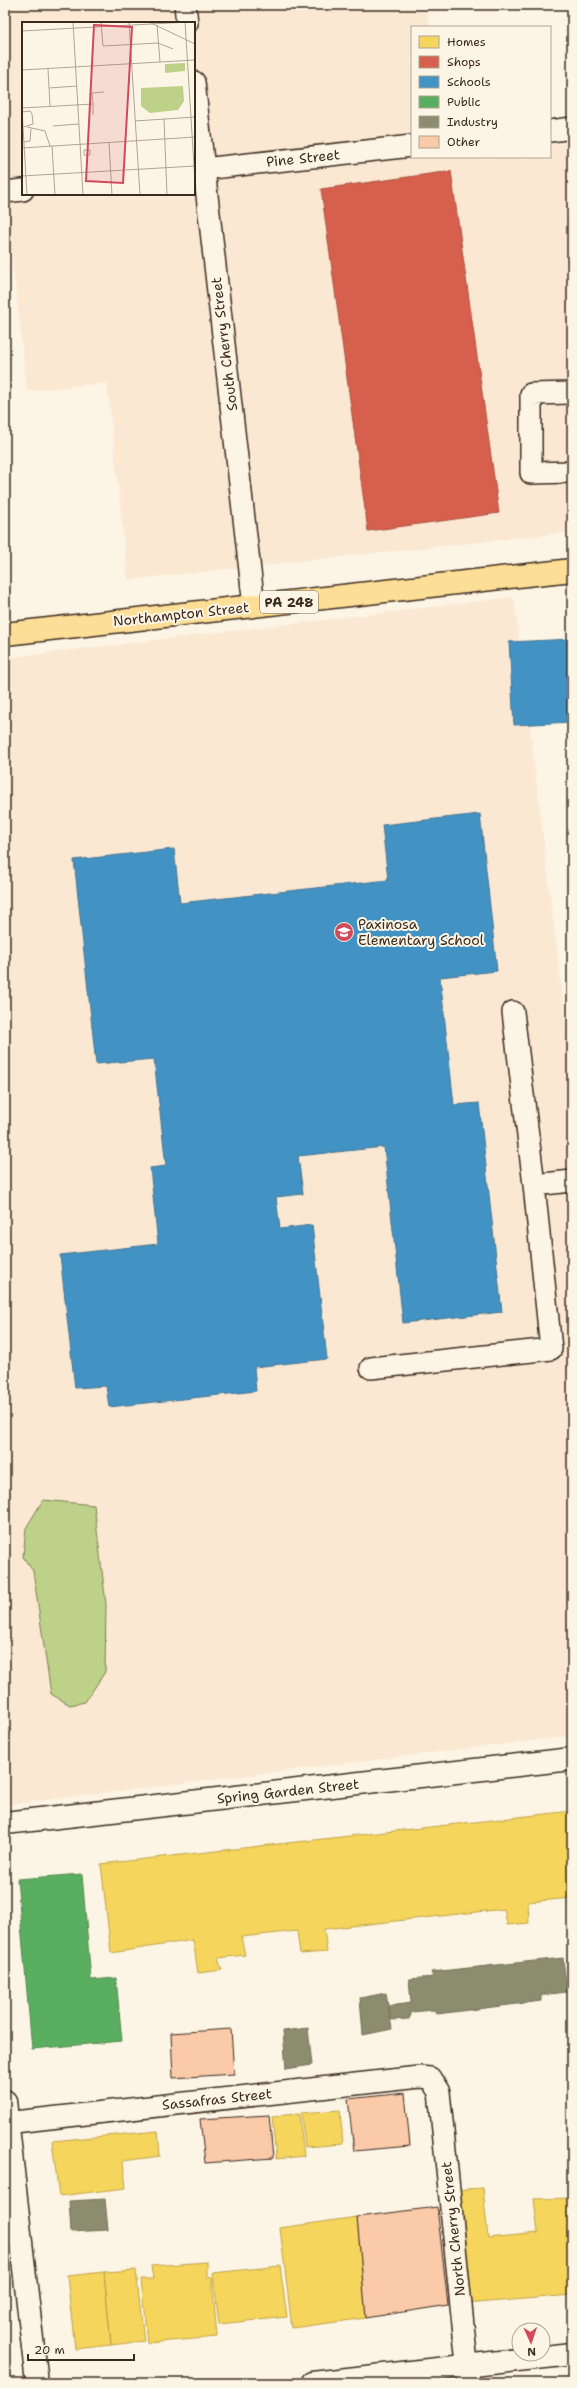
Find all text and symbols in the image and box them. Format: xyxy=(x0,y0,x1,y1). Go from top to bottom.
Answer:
inset map xyxy=(22,22,195,195)
legend xyxy=(411,26,551,158)
text: Homes xyxy=(447,34,486,50)
text: Shops xyxy=(447,54,481,70)
text: Schools xyxy=(447,74,491,90)
text: Public xyxy=(447,94,481,110)
text: Industry xyxy=(447,114,498,130)
text: Other xyxy=(447,134,481,150)
street label: Pine Street xyxy=(265,145,341,171)
street label: South Cherry Street xyxy=(207,276,241,412)
road number: PA 248 xyxy=(260,591,318,613)
street label: Northampton Street xyxy=(112,598,250,630)
place label: Paxinosa Elementary School xyxy=(358,915,485,949)
school or university icon: Paxinosa Elementary School xyxy=(333,921,355,943)
street label: Spring Garden Street xyxy=(216,1775,360,1807)
street label: Sassafras Street xyxy=(161,2084,273,2114)
street label: North Cherry Street xyxy=(437,2161,469,2297)
north arrow xyxy=(511,2322,551,2362)
scale bar xyxy=(28,2336,134,2362)
text: 20 m xyxy=(34,2342,65,2358)
text: N xyxy=(526,2344,536,2359)

